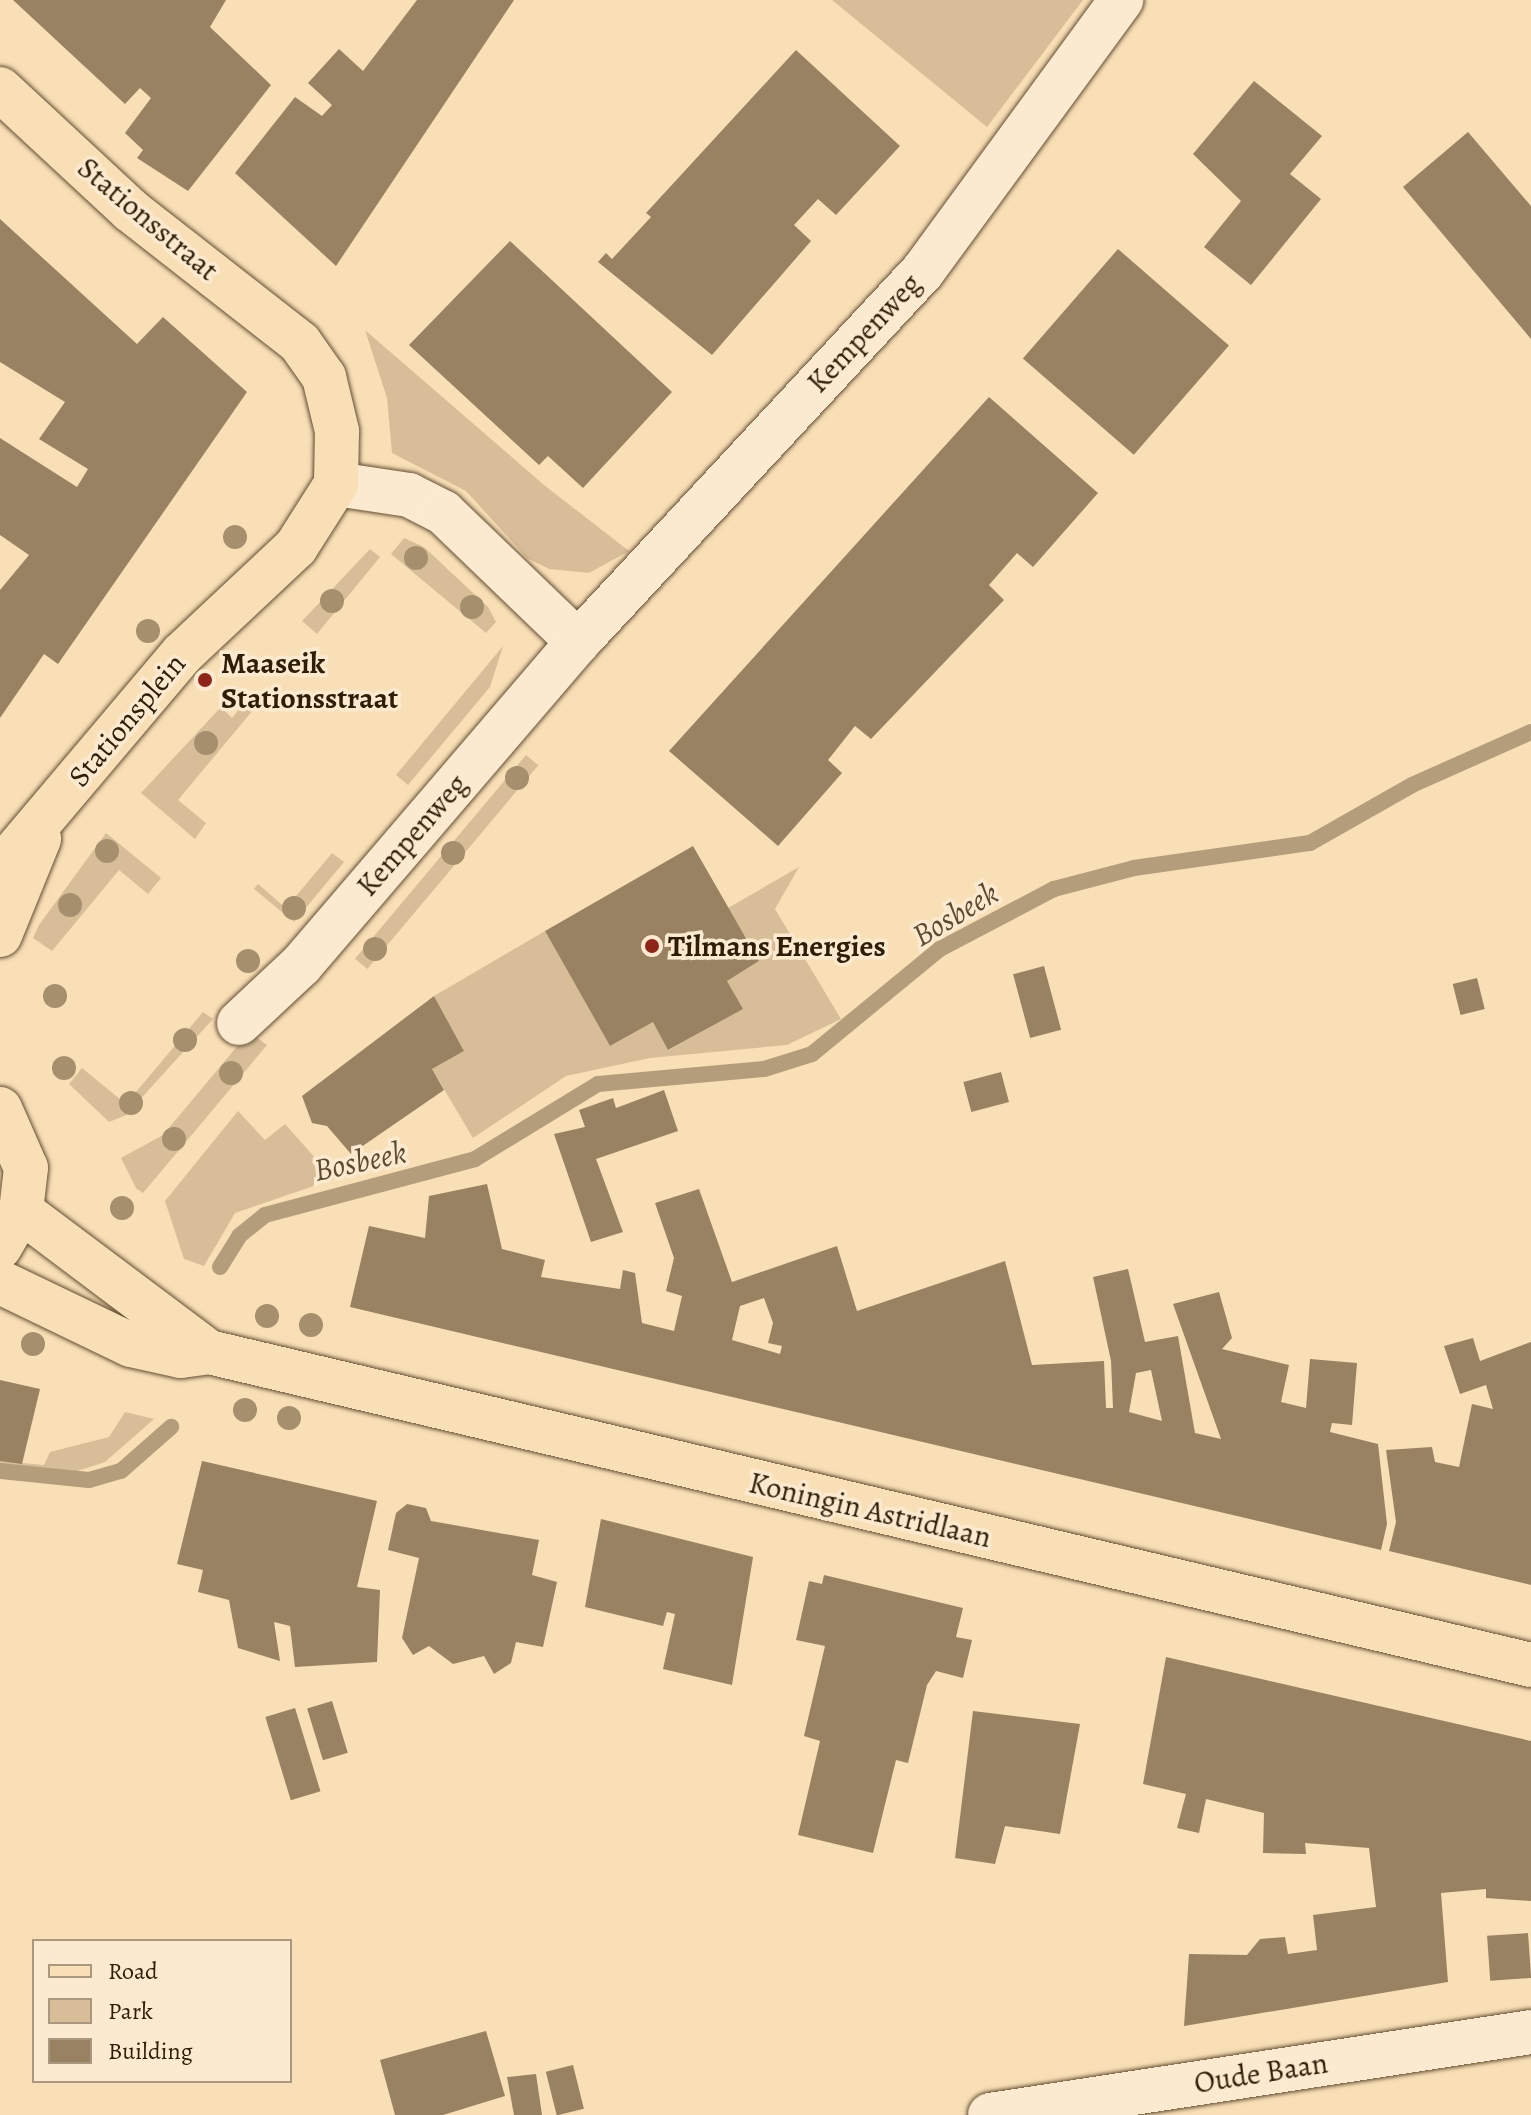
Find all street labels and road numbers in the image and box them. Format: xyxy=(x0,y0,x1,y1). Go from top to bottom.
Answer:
street label: Stationsstraat xyxy=(70,150,226,288)
street label: Kempenweg xyxy=(800,266,928,400)
street label: Stationsplein xyxy=(61,646,193,794)
street label: Kempenweg xyxy=(349,766,475,904)
street label: Koningin Astridlaan xyxy=(745,1465,995,1555)
street label: Oude Baan xyxy=(1192,2045,1330,2101)

